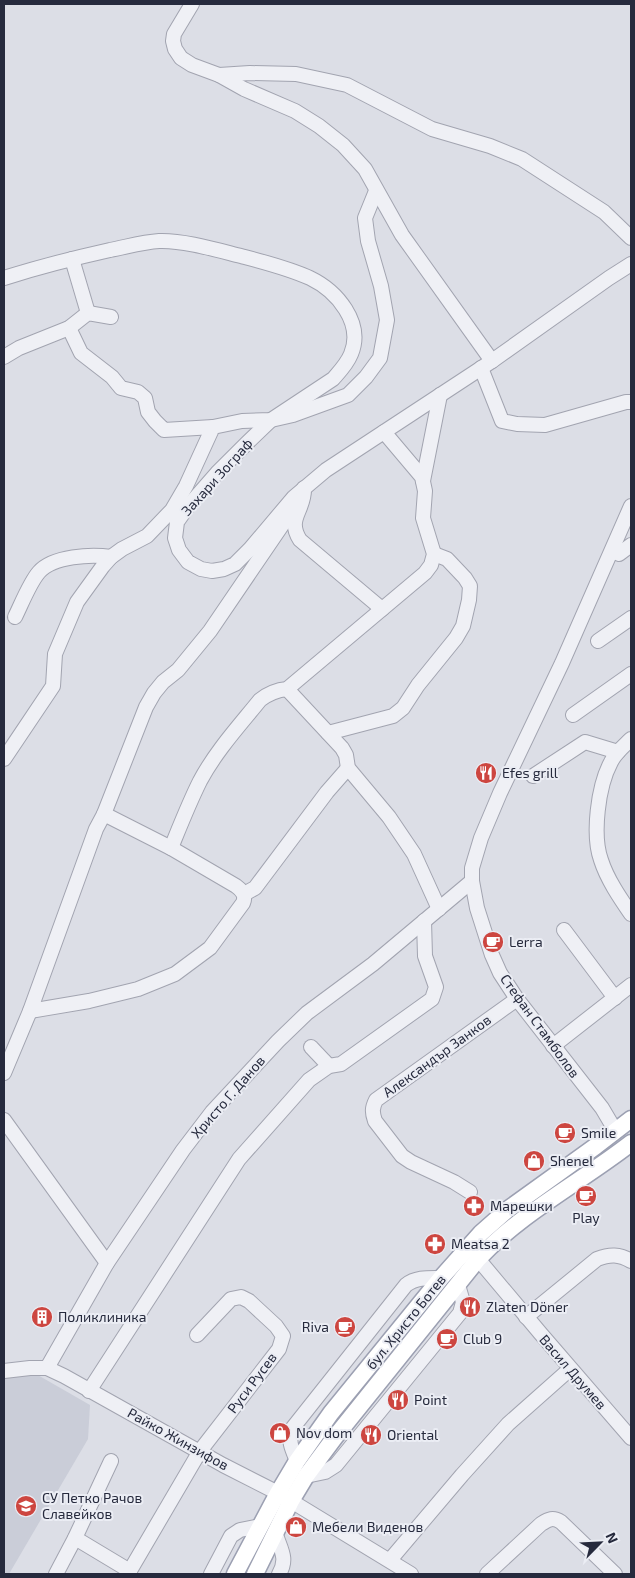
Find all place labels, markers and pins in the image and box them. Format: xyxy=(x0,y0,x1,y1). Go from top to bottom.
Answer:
restaurant icon: Efes grill xyxy=(474,761,498,785)
place label: Efes grill xyxy=(502,764,559,781)
cafe icon: Lerra xyxy=(481,930,505,954)
place label: Lerra xyxy=(509,933,543,950)
cafe icon: Smile xyxy=(553,1121,577,1145)
place label: Smile xyxy=(581,1124,616,1141)
shop icon: Shenel xyxy=(522,1149,546,1173)
place label: Shenel xyxy=(550,1152,594,1169)
cafe icon: Play xyxy=(574,1184,598,1208)
pharmacy icon: Марешки xyxy=(462,1194,486,1218)
place label: Марешки xyxy=(490,1197,553,1214)
place label: Play xyxy=(572,1209,600,1226)
pharmacy icon: Meatsa 2 xyxy=(423,1232,447,1256)
place label: Meatsa 2 xyxy=(451,1235,510,1252)
restaurant icon: Zlaten Döner xyxy=(458,1295,482,1319)
place label: Zlaten Döner xyxy=(486,1298,569,1315)
building icon: Поликлиника xyxy=(30,1305,54,1329)
place label: Поликлиника xyxy=(58,1308,147,1325)
cafe icon: Riva xyxy=(333,1315,357,1339)
place label: Riva xyxy=(302,1318,329,1335)
cafe icon: Club 9 xyxy=(435,1327,459,1351)
place label: Club 9 xyxy=(463,1330,502,1347)
restaurant icon: Point xyxy=(386,1388,410,1412)
place label: Point xyxy=(414,1391,447,1408)
shop icon: Nov dom xyxy=(268,1421,292,1445)
restaurant icon: Oriental xyxy=(359,1423,383,1447)
place label: Nov dom xyxy=(296,1424,352,1441)
place label: Oriental xyxy=(387,1426,439,1443)
place label: СУ Петко Рачов Славейков xyxy=(42,1489,142,1522)
school or university icon: СУ Петко Рачов Славейков xyxy=(14,1494,38,1518)
shop icon: Мебели Виденов xyxy=(284,1515,308,1539)
place label: Мебели Виденов xyxy=(312,1518,423,1535)

